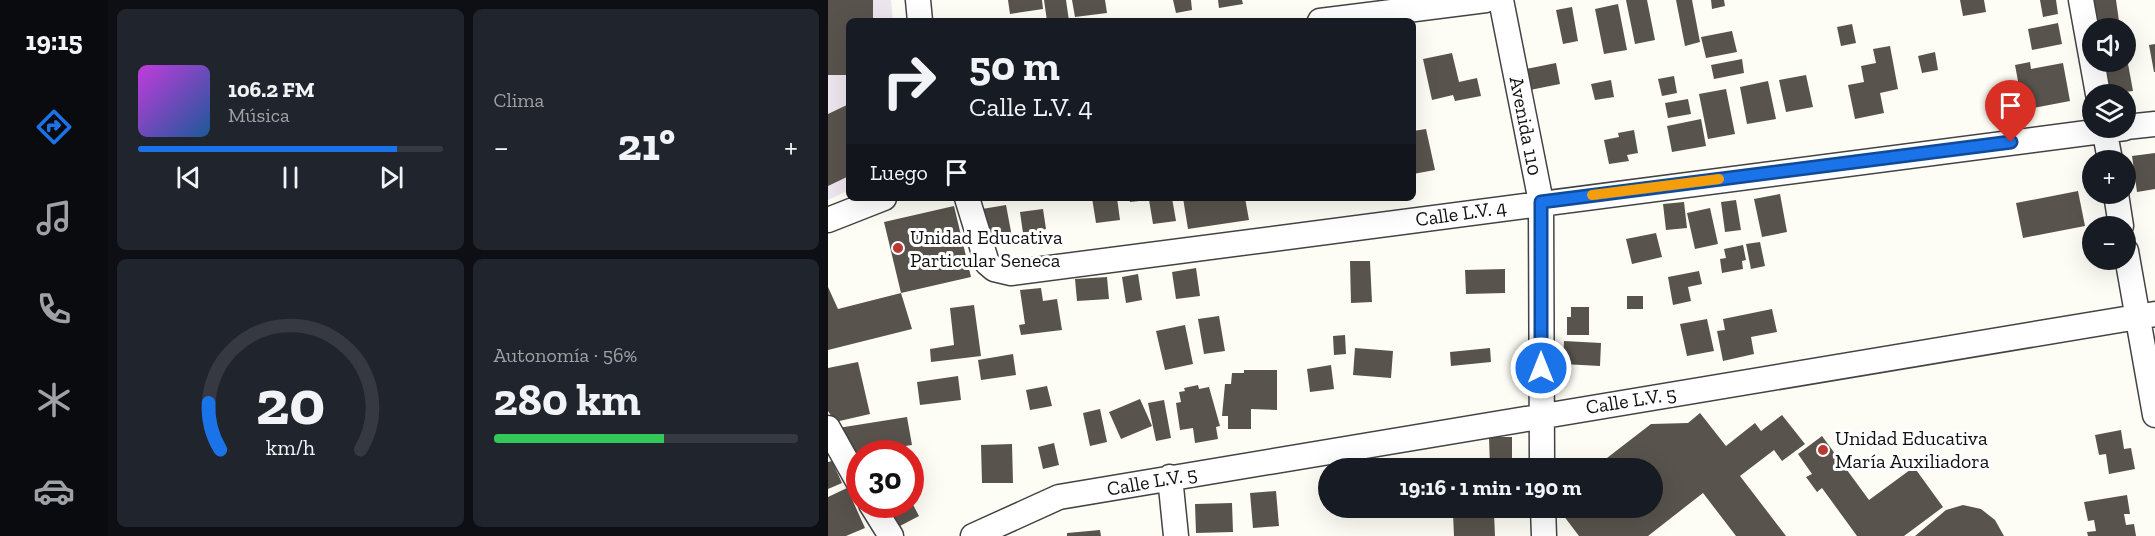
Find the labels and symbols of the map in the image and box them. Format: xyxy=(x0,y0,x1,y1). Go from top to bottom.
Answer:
street label: Avenida 110 xyxy=(1505,74,1547,178)
pin xyxy=(1985,80,2036,142)
street label: Calle L.V. 4 xyxy=(1414,195,1508,231)
place label: Unidad Educativa Particular Seneca xyxy=(910,225,1063,272)
marker: Unidad Educativa Particular Seneca xyxy=(891,241,905,255)
position arrow xyxy=(1509,336,1573,400)
street label: Calle L.V. 5 xyxy=(1584,381,1678,419)
place label: Unidad Educativa María Auxiliadora xyxy=(1835,426,1990,473)
speed limit sign: 30 xyxy=(846,440,924,518)
marker: Unidad Educativa María Auxiliadora xyxy=(1816,443,1830,457)
street label: Calle L.V. 5 xyxy=(1105,461,1199,501)

